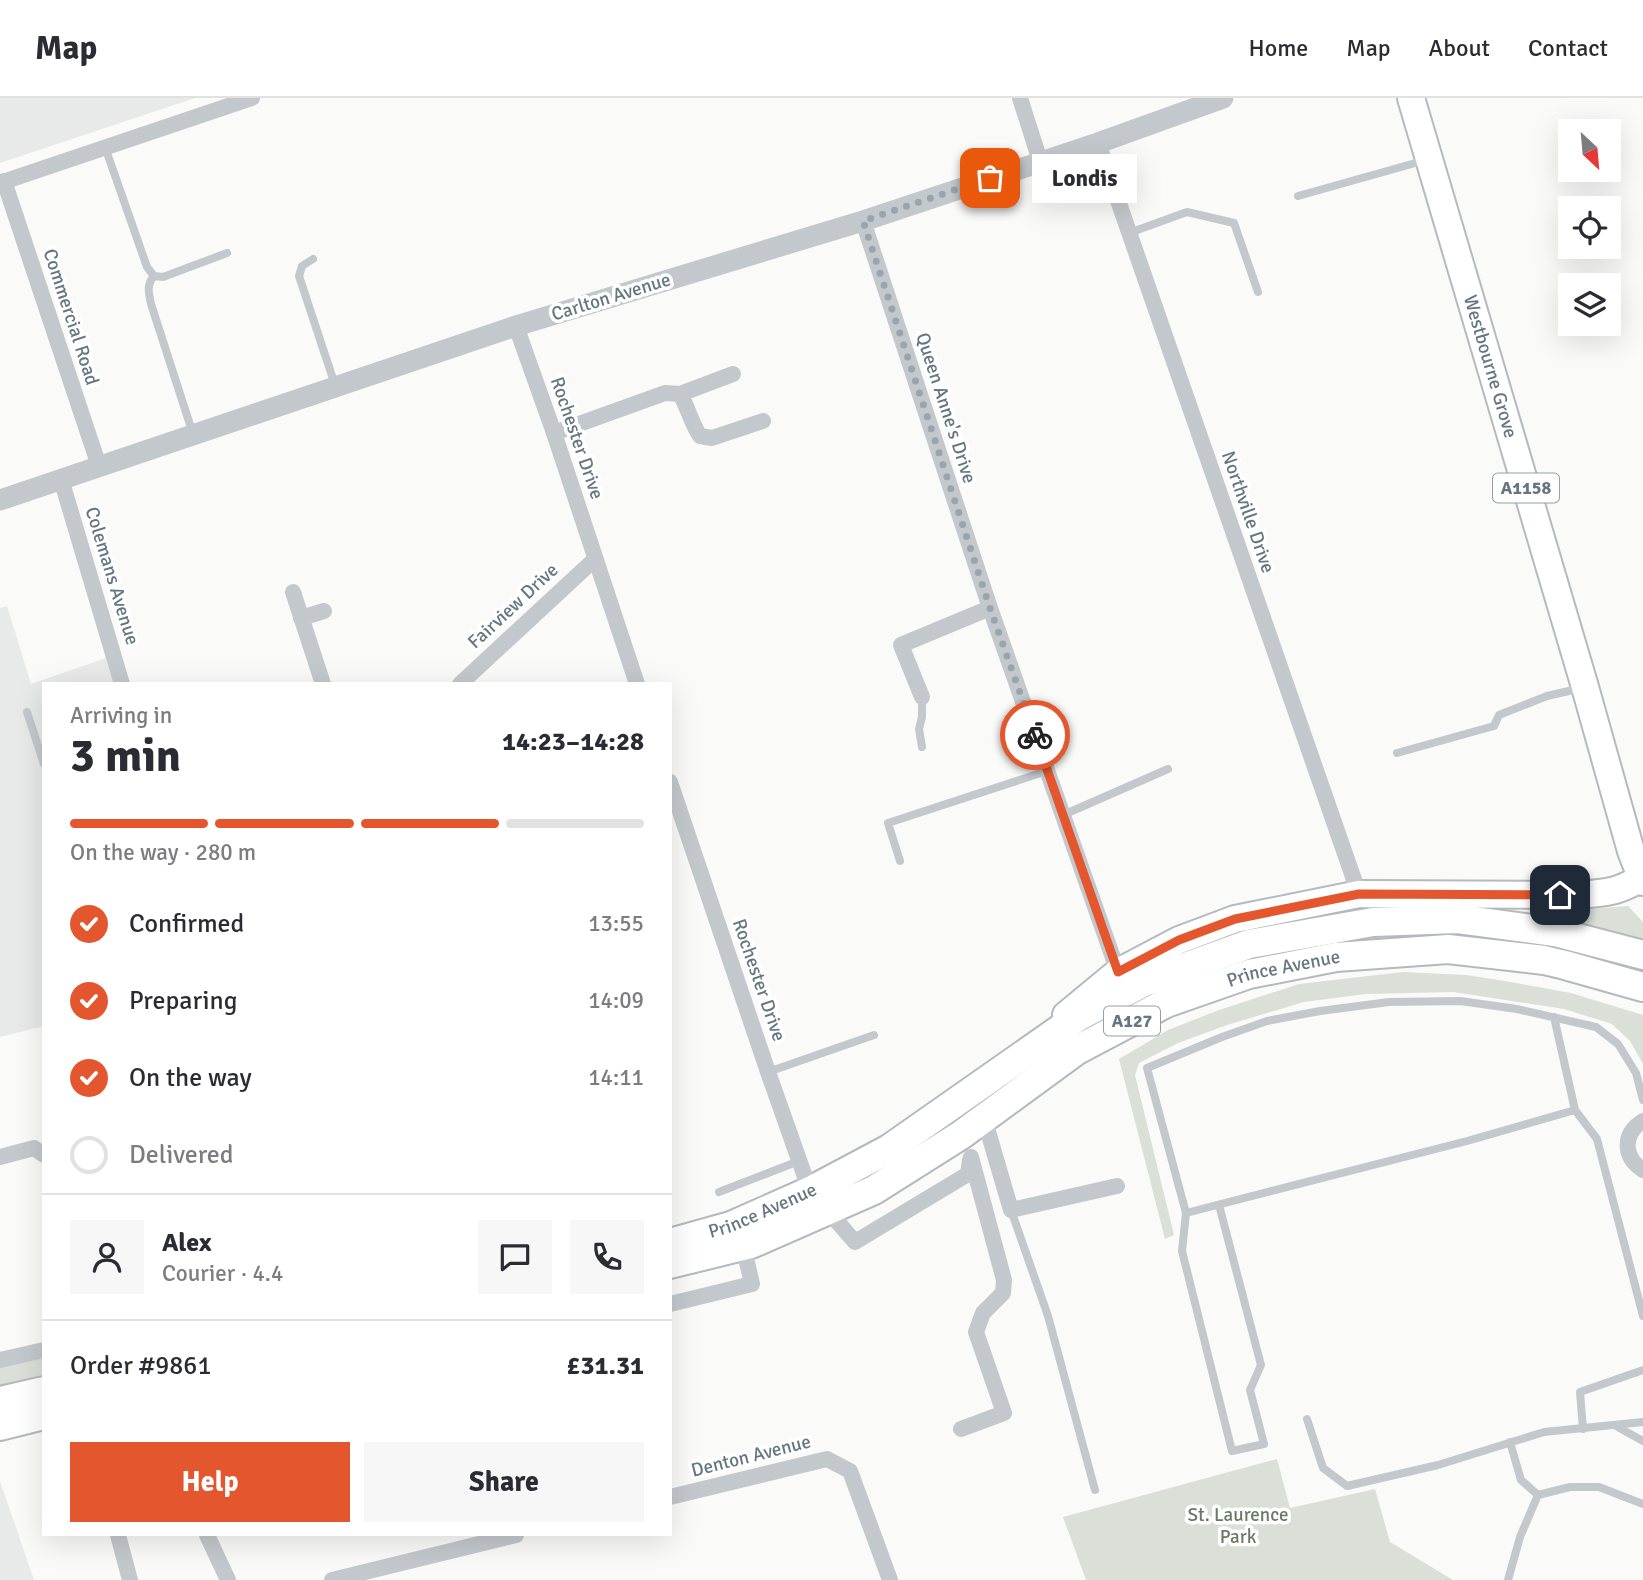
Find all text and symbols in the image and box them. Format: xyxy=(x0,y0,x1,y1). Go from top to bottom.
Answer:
text: Map xyxy=(35,28,97,69)
text: Home xyxy=(1248,33,1308,63)
text: Map xyxy=(1346,33,1391,63)
text: About xyxy=(1429,33,1490,63)
text: Contact xyxy=(1528,33,1608,63)
north arrow xyxy=(1558,119,1620,182)
map controls xyxy=(1558,119,1621,336)
pin xyxy=(960,148,1020,208)
callout: Londis xyxy=(1032,154,1137,202)
icon: bag xyxy=(971,159,1009,197)
text: Londis xyxy=(1052,164,1117,193)
button: locate xyxy=(1558,196,1621,259)
street label: Commercial Road xyxy=(38,246,104,388)
street label: Carlton Avenue xyxy=(548,267,674,327)
button: layers xyxy=(1558,273,1621,336)
street label: Westbourne Grove xyxy=(1458,292,1523,441)
street label: Queen Anne's Drive xyxy=(910,330,982,486)
street label: Rochester Drive xyxy=(545,374,609,502)
street label: Northville Drive xyxy=(1216,448,1280,576)
road number: A1158 xyxy=(1493,474,1559,502)
street label: Colemans Avenue xyxy=(80,504,144,648)
street label: Fairview Drive xyxy=(463,558,563,654)
courier xyxy=(1000,700,1070,770)
text: Arriving in xyxy=(70,701,172,730)
icon: bike xyxy=(1016,716,1054,754)
text: 14:23–14:28 xyxy=(502,726,644,758)
text: 3 min xyxy=(70,728,181,784)
text: On the way · 280 m xyxy=(70,838,256,867)
pin xyxy=(1530,865,1590,925)
icon: home xyxy=(1541,876,1579,914)
icon: check xyxy=(70,905,108,943)
text: Confirmed xyxy=(129,908,244,940)
text: 13:55 xyxy=(588,909,644,938)
street label: Rochester Drive xyxy=(727,916,791,1044)
street label: Prince Avenue xyxy=(1224,944,1342,993)
icon: check xyxy=(70,982,108,1020)
text: Preparing xyxy=(129,985,237,1017)
text: 14:09 xyxy=(588,986,644,1015)
road number: A127 xyxy=(1104,1006,1160,1036)
icon: check xyxy=(70,1059,108,1097)
text: On the way xyxy=(129,1062,252,1094)
text: 14:11 xyxy=(588,1063,644,1092)
text: Delivered xyxy=(129,1139,234,1171)
street label: Prince Avenue xyxy=(706,1178,821,1244)
button: person xyxy=(70,1220,144,1294)
button: chat xyxy=(478,1220,552,1294)
button: phone xyxy=(570,1220,644,1294)
text: Alex xyxy=(162,1227,212,1259)
text: Courier · 4.4 xyxy=(162,1259,283,1288)
text: Order #9861 xyxy=(70,1350,211,1382)
text: £31.31 xyxy=(566,1350,644,1382)
street label: Denton Avenue xyxy=(689,1430,813,1482)
button: Help xyxy=(70,1442,350,1522)
button: Share xyxy=(364,1442,644,1522)
park label: St. Laurence Park xyxy=(1188,1503,1289,1549)

